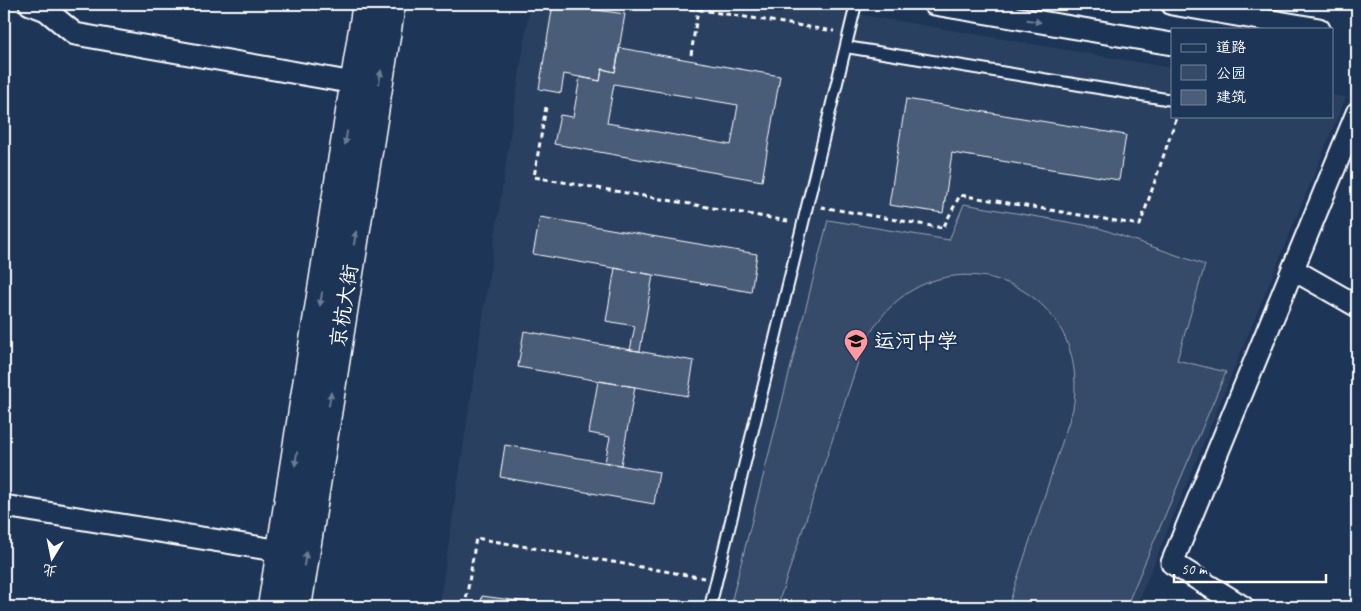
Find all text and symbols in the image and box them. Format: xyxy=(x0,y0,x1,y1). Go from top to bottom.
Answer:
one-way arrow xyxy=(1026,17,1042,25)
legend xyxy=(1171,28,1334,118)
text: 道路 xyxy=(1216,38,1246,57)
text: 公园 xyxy=(1216,64,1246,83)
one-way arrow xyxy=(376,69,384,85)
text: 建筑 xyxy=(1216,88,1246,107)
one-way arrow xyxy=(341,131,349,147)
one-way arrow xyxy=(351,230,359,246)
street label: 京杭大街 xyxy=(325,262,363,350)
one-way arrow xyxy=(316,291,324,307)
school or university icon: 运河中学 xyxy=(843,328,869,362)
place label: 运河中学 xyxy=(874,328,958,354)
one-way arrow xyxy=(326,390,334,406)
one-way arrow xyxy=(291,452,299,468)
north arrow xyxy=(28,534,78,584)
one-way arrow xyxy=(301,551,309,567)
scale bar xyxy=(1174,551,1326,583)
text: 50 m xyxy=(1181,560,1208,579)
text: 北 xyxy=(41,561,58,580)

